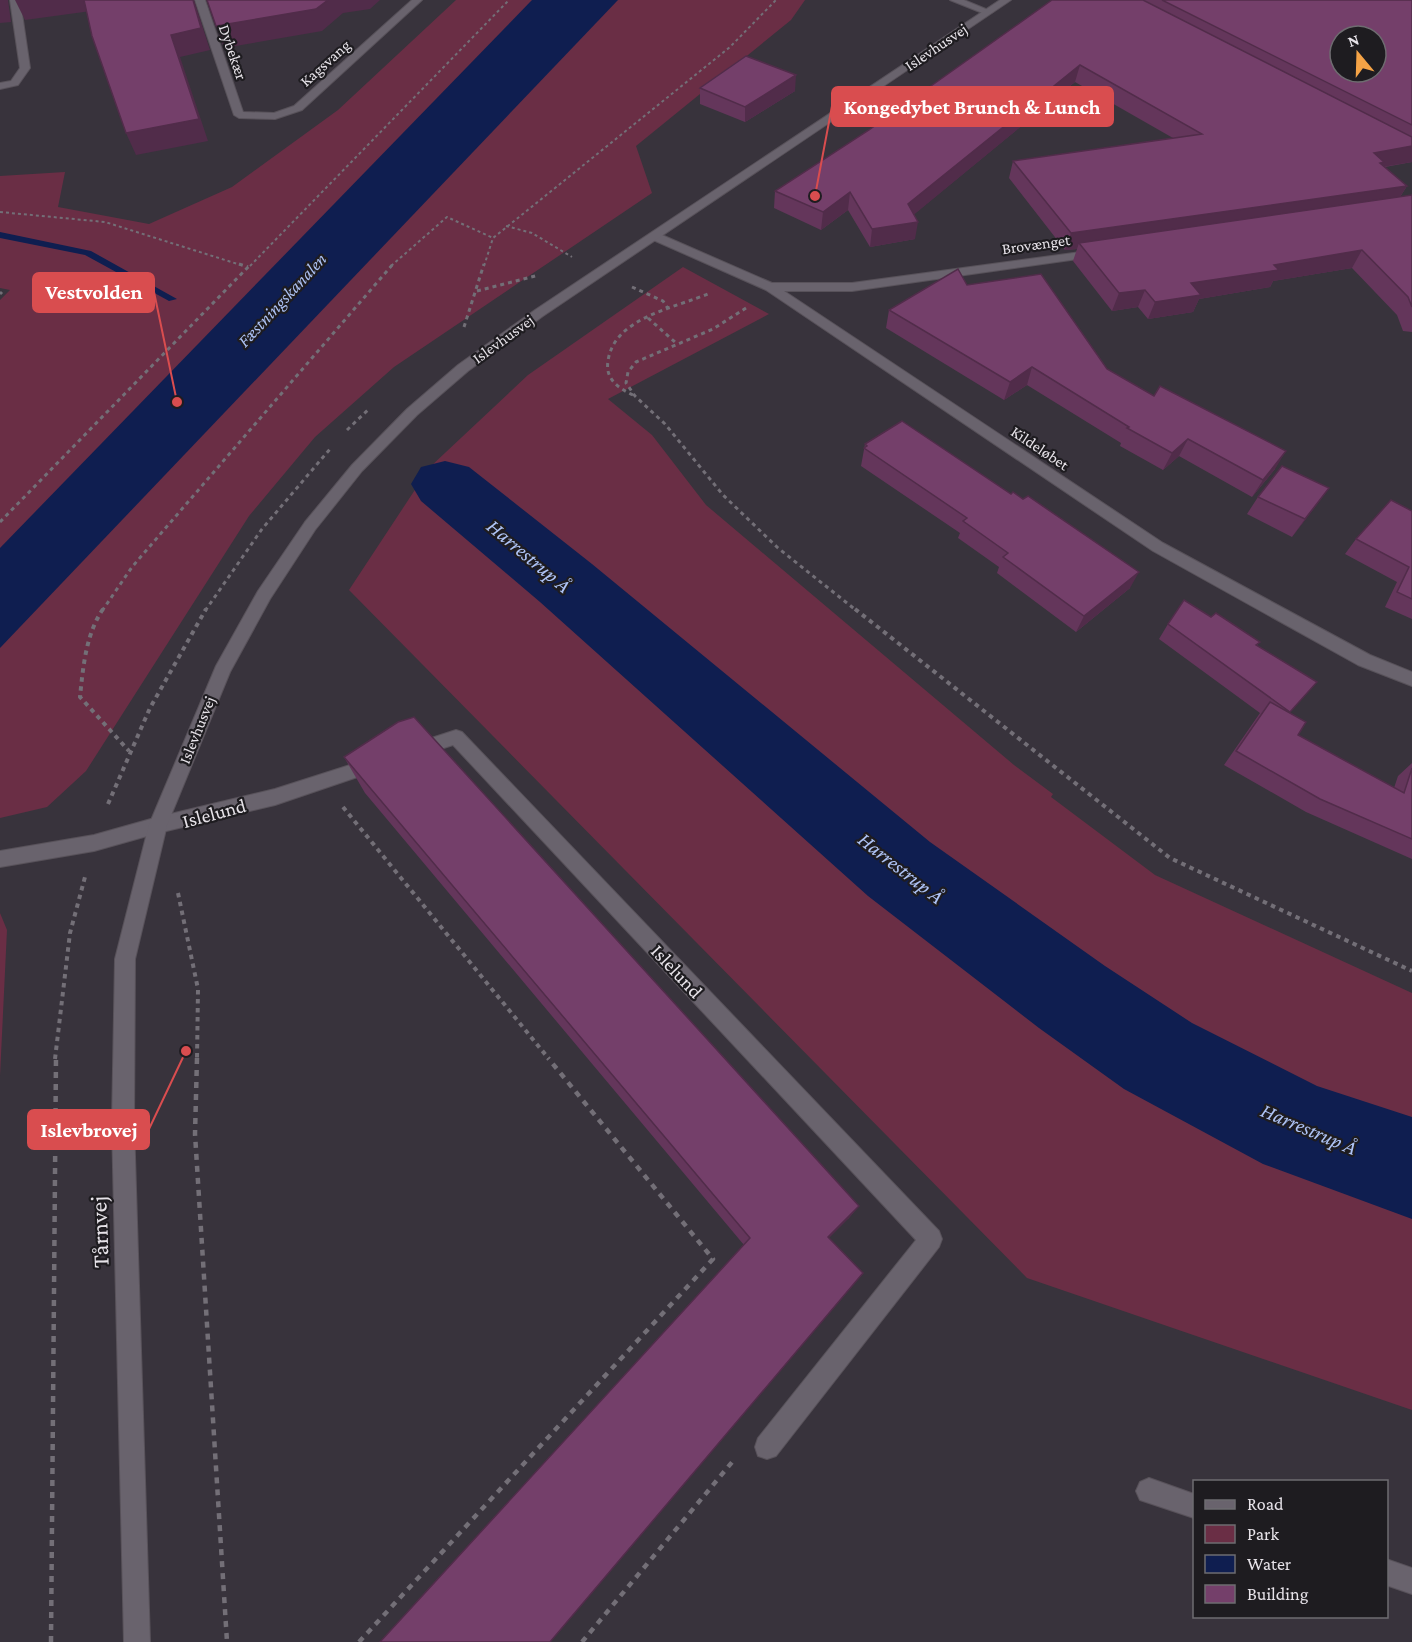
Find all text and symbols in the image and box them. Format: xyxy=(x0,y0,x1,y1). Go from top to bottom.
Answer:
street label: Islevhusvej xyxy=(902,20,971,75)
street label: Dybekær xyxy=(215,22,250,83)
north arrow xyxy=(1328,24,1388,84)
text: N xyxy=(1345,30,1361,50)
street label: Kagsvang xyxy=(297,36,354,91)
callout: Kongedybet Brunch & Lunch xyxy=(832,87,1113,126)
text: Kongedybet Brunch & Lunch xyxy=(843,95,1101,119)
street label: Brovænget xyxy=(1001,231,1072,258)
water label: Fæstningskanalen xyxy=(234,249,330,351)
callout: Vestvolden xyxy=(33,273,154,312)
text: Vestvolden xyxy=(44,280,143,304)
street label: Islevhusvej xyxy=(469,311,537,368)
street label: Kildeløbet xyxy=(1008,423,1073,474)
water label: Harrestrup Å xyxy=(482,514,576,598)
street label: Islevhusvej xyxy=(176,694,219,767)
street label: Islelund xyxy=(180,794,249,832)
water label: Harrestrup Å xyxy=(853,827,949,909)
street label: Islelund xyxy=(647,940,708,1003)
water label: Harrestrup Å xyxy=(1257,1098,1361,1160)
callout: Islevbrovej xyxy=(28,1110,149,1149)
text: Islevbrovej xyxy=(40,1118,138,1142)
street label: Tårnvej xyxy=(84,1196,114,1268)
legend xyxy=(1193,1480,1388,1618)
text: Road xyxy=(1247,1494,1284,1514)
text: Park xyxy=(1247,1524,1279,1544)
text: Water xyxy=(1247,1554,1292,1574)
text: Building xyxy=(1247,1584,1309,1604)

